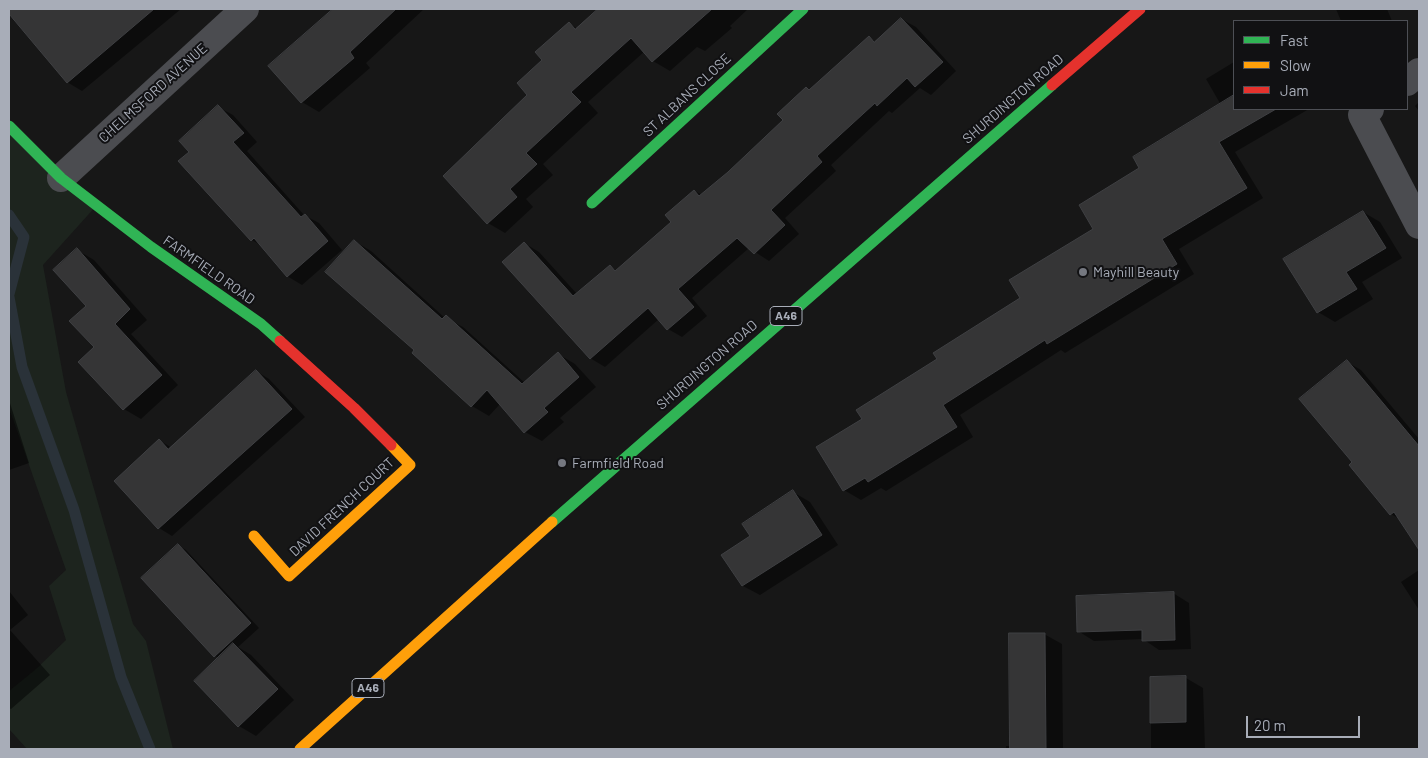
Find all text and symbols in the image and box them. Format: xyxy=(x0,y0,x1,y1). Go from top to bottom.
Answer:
legend xyxy=(1233,20,1408,110)
text: Fast xyxy=(1280,31,1308,49)
street label: CHELMSFORD AVENUE xyxy=(95,40,211,146)
street label: ST ALBANS CLOSE xyxy=(639,50,735,140)
street label: SHURDINGTON ROAD xyxy=(959,51,1067,147)
text: Slow xyxy=(1280,56,1311,74)
text: Jam xyxy=(1280,81,1309,99)
street label: FARMFIELD ROAD xyxy=(160,232,258,308)
place label: Mayhill Beauty xyxy=(1093,264,1179,280)
marker: Mayhill Beauty xyxy=(1077,266,1089,278)
road number: A46 xyxy=(770,306,802,326)
street label: SHURDINGTON ROAD xyxy=(653,317,761,413)
street label: DAVID FRENCH COURT xyxy=(286,454,398,560)
place label: Farmfield Road xyxy=(572,455,664,471)
marker: Farmfield Road xyxy=(556,457,568,469)
road number: A46 xyxy=(352,678,384,698)
scale bar xyxy=(1248,706,1362,738)
text: 20 m xyxy=(1254,716,1286,734)

